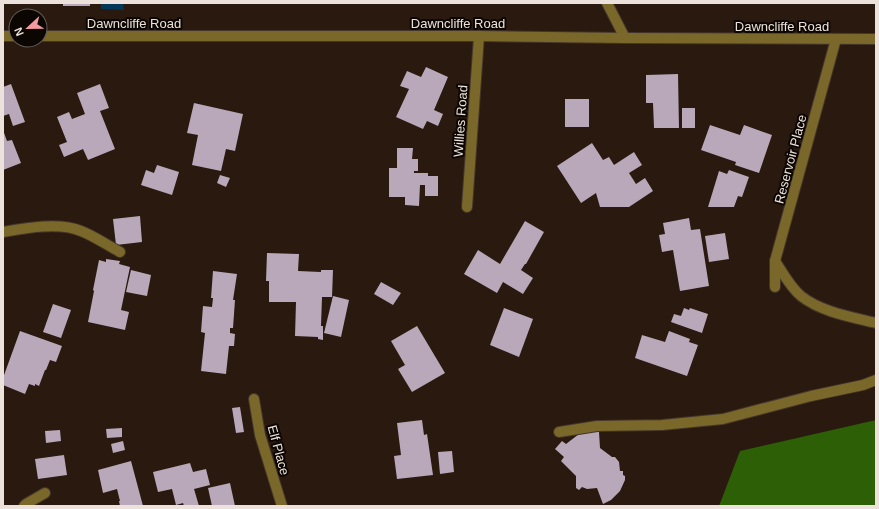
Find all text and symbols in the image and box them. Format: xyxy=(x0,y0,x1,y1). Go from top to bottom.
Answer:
north arrow xyxy=(8,8,48,48)
street label: Dawncliffe Road xyxy=(87,16,181,31)
street label: Dawncliffe Road xyxy=(411,16,505,31)
street label: Dawncliffe Road xyxy=(735,19,829,34)
text: N xyxy=(12,26,26,38)
street label: Willies Road xyxy=(450,84,471,158)
street label: Reservoir Place xyxy=(771,113,810,205)
street label: Elf Place xyxy=(265,423,292,477)

